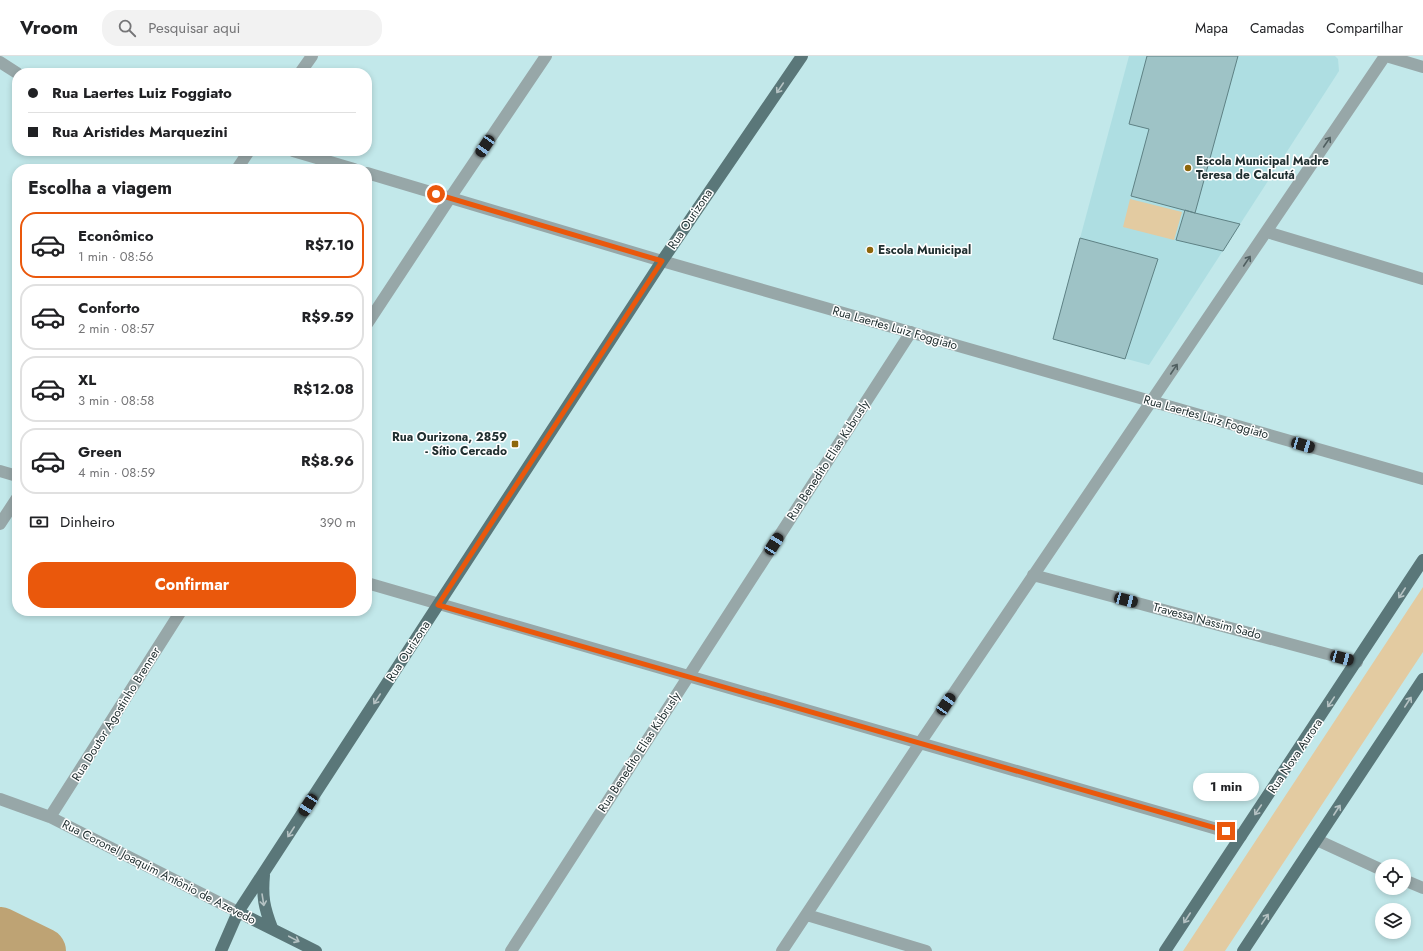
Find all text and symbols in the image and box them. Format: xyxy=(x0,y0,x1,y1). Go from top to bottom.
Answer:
search box xyxy=(102,10,382,46)
text: Vroom xyxy=(20,14,78,41)
icon: search xyxy=(116,17,138,39)
text: Pesquisar aqui xyxy=(148,17,240,39)
text: Mapa xyxy=(1195,18,1228,38)
text: Camadas xyxy=(1250,18,1304,38)
text: Compartilhar xyxy=(1326,18,1403,38)
text: Rua Laertes Luiz Foggiato xyxy=(52,82,232,104)
one-way arrow xyxy=(776,82,784,93)
text: Rua Aristides Marquezini xyxy=(52,121,228,143)
car xyxy=(473,133,497,159)
one-way arrow xyxy=(1323,137,1331,148)
place label: Escola Municipal Madre Teresa de Calcutá xyxy=(1196,152,1329,184)
marker: Escola Municipal Madre Teresa de Calcutá xyxy=(1183,163,1193,173)
text: Escolha a viagem xyxy=(28,175,172,201)
route start xyxy=(427,185,445,203)
street label: Rua Ourizona xyxy=(663,185,717,253)
text: Econômico xyxy=(78,225,153,247)
icon: car xyxy=(30,227,66,263)
text: R$7.10 xyxy=(305,234,354,256)
place label: Escola Municipal xyxy=(878,241,971,259)
marker: Escola Municipal xyxy=(865,245,875,255)
text: 1 min · 08:56 xyxy=(78,247,153,266)
one-way arrow xyxy=(1242,256,1251,267)
text: Conforto xyxy=(78,297,140,319)
icon: car xyxy=(30,299,66,335)
street label: Rua Laertes Luiz Foggiato xyxy=(830,302,960,355)
text: R$9.59 xyxy=(301,306,354,328)
text: 2 min · 08:57 xyxy=(78,319,154,338)
one-way arrow xyxy=(1170,364,1178,375)
text: XL xyxy=(78,369,96,391)
icon: car xyxy=(30,371,66,407)
text: R$12.08 xyxy=(293,378,354,400)
text: 3 min · 08:58 xyxy=(78,391,154,410)
street label: Rua Laertes Luiz Foggiato xyxy=(1141,391,1271,444)
street label: Rua Benedito Elias Kubrusly xyxy=(782,396,874,524)
place label: Rua Ourizona, 2859 - Sítio Cercado xyxy=(392,428,507,460)
car xyxy=(1290,436,1316,454)
marker: Rua Ourizona, 2859 - Sítio Cercado xyxy=(510,439,520,449)
text: Green xyxy=(78,441,122,463)
icon: car xyxy=(30,443,66,479)
text: R$8.96 xyxy=(301,450,354,472)
text: 4 min · 08:59 xyxy=(78,463,155,482)
icon: cash xyxy=(28,511,50,533)
text: Dinheiro xyxy=(60,511,115,533)
text: 390 m xyxy=(320,513,356,532)
car xyxy=(762,531,786,557)
button: Confirmar xyxy=(28,562,356,608)
one-way arrow xyxy=(1398,587,1406,598)
car xyxy=(1113,591,1139,609)
street label: Travessa Nassim Sado xyxy=(1151,598,1264,644)
street label: Rua Ourizona xyxy=(382,617,435,685)
street label: Rua Doutor Agostinho Brenner xyxy=(67,643,165,785)
car xyxy=(1329,649,1355,667)
street label: Rua Benedito Elias Kubrusly xyxy=(593,688,685,816)
car xyxy=(934,691,958,717)
one-way arrow xyxy=(372,693,380,705)
one-way arrow xyxy=(1326,696,1334,708)
one-way arrow xyxy=(1404,696,1412,707)
street label: Rua Nova Aurora xyxy=(1263,715,1327,797)
callout: 1 min xyxy=(1193,773,1259,801)
text: 1 min xyxy=(1210,777,1242,796)
car xyxy=(296,792,320,818)
one-way arrow xyxy=(1254,804,1262,816)
one-way arrow xyxy=(1333,804,1341,816)
street label: Rua Coronel Joaquim Antônio de Azevedo xyxy=(59,815,259,929)
route end xyxy=(1217,822,1235,840)
one-way arrow xyxy=(286,826,294,838)
map controls xyxy=(1375,859,1411,939)
button: locate xyxy=(1375,859,1411,895)
one-way arrow xyxy=(259,893,267,906)
button: layers xyxy=(1375,903,1411,939)
one-way arrow xyxy=(1183,913,1191,924)
one-way arrow xyxy=(1261,913,1269,924)
one-way arrow xyxy=(287,936,299,944)

